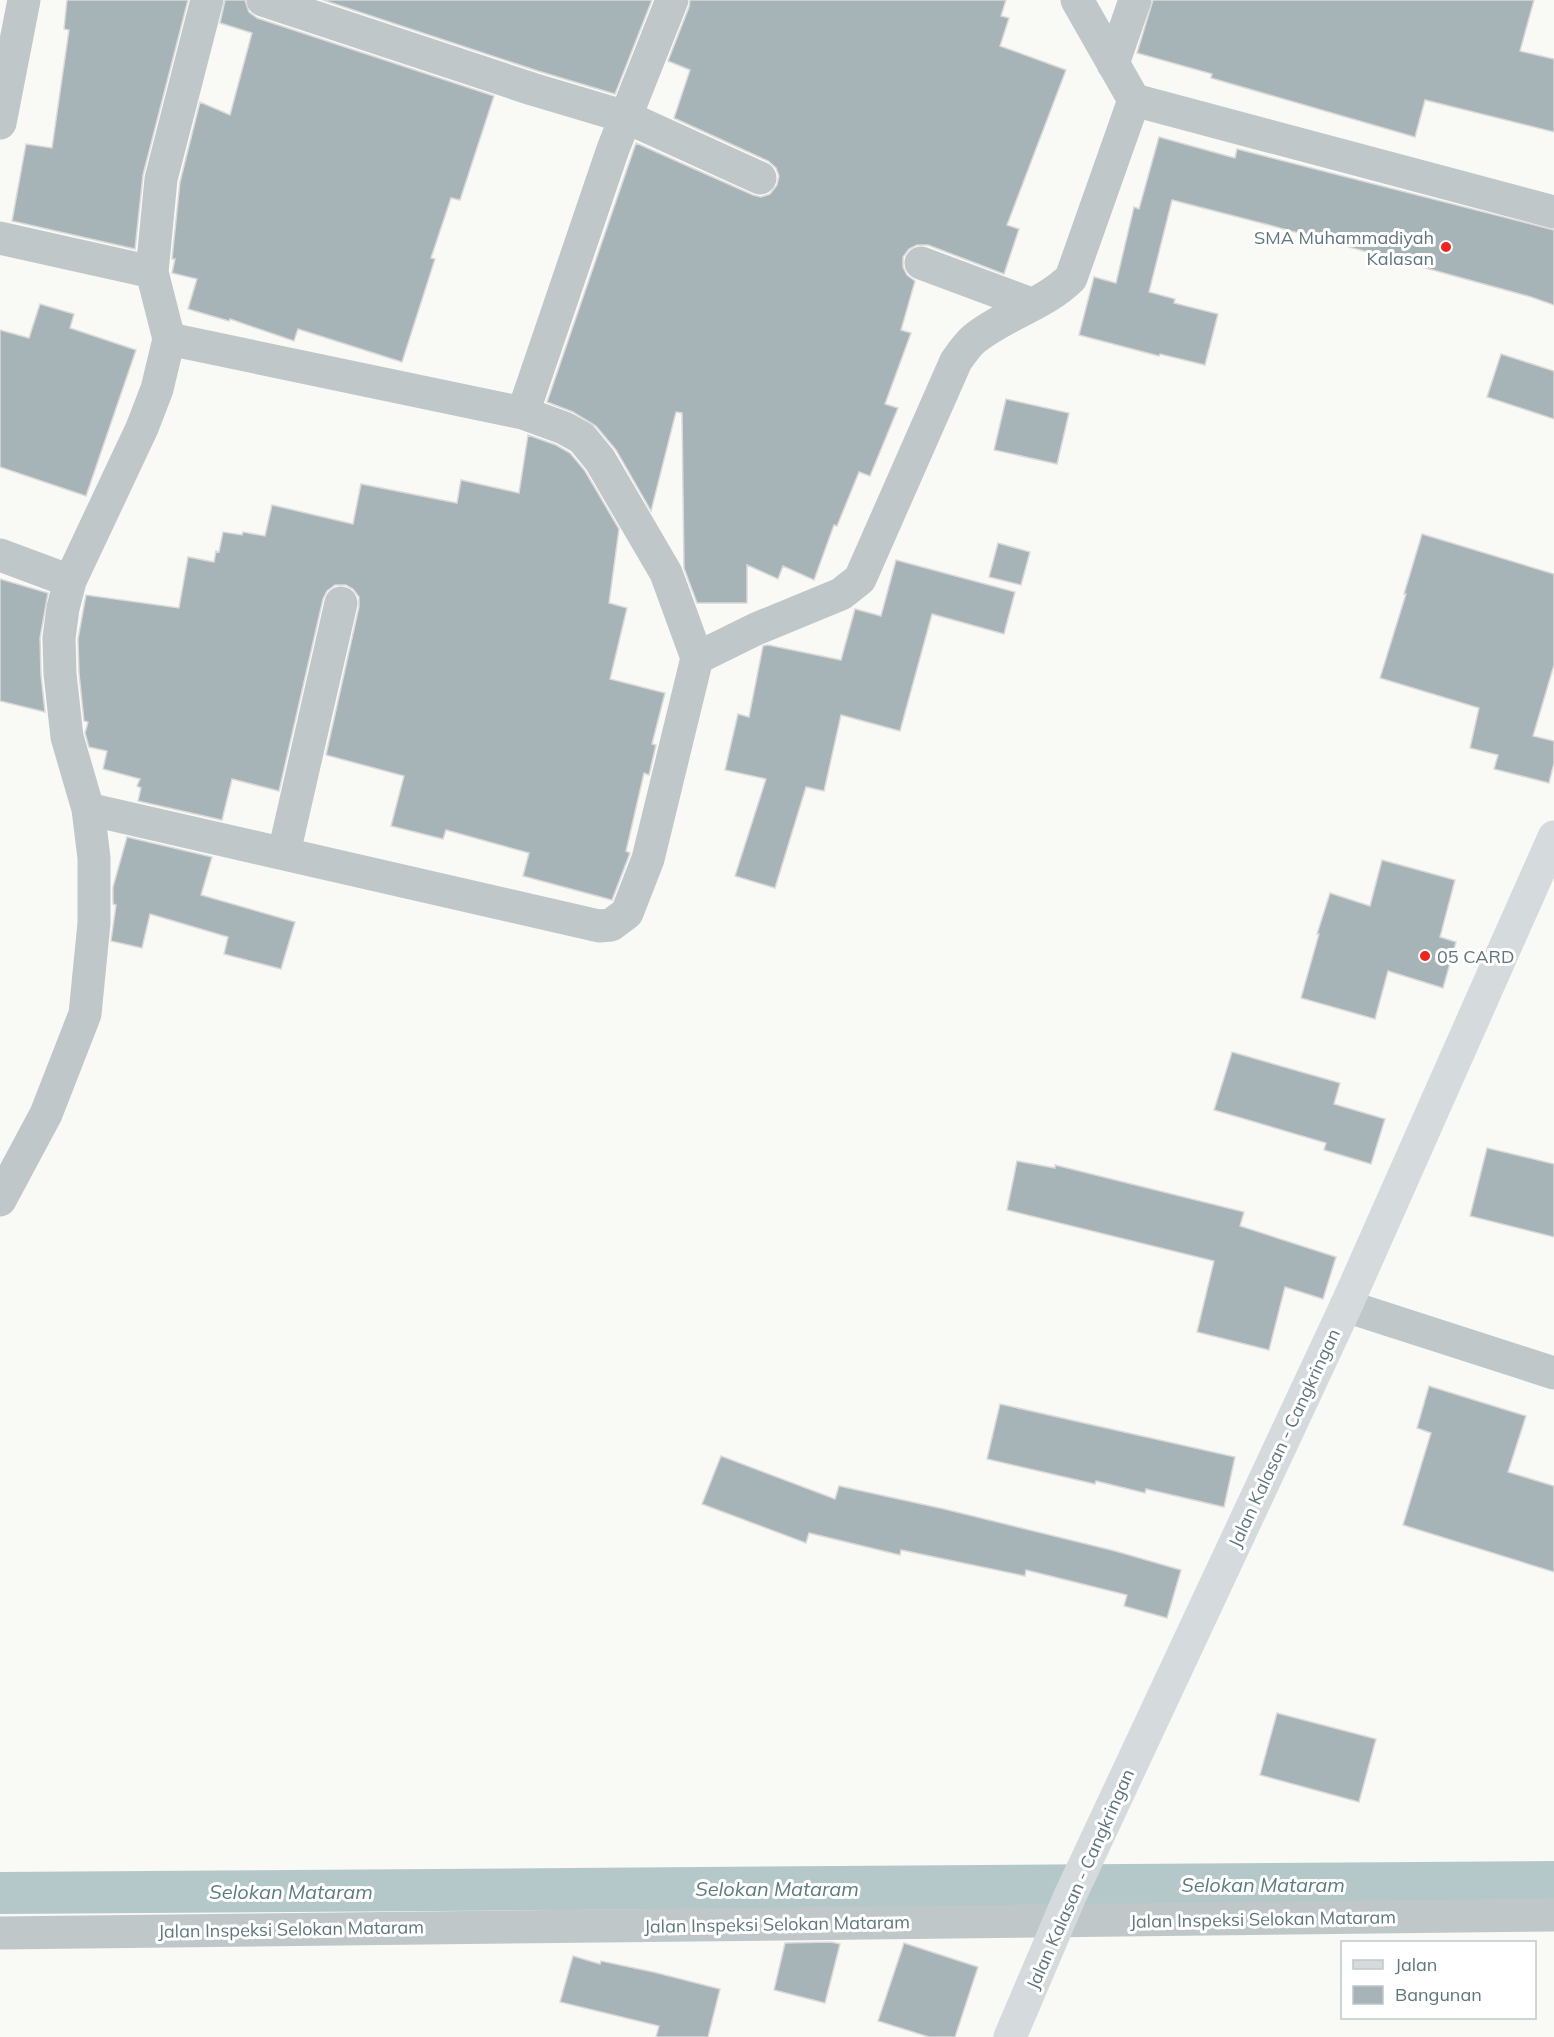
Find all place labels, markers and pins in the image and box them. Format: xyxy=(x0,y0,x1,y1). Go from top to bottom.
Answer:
place label: SMA Muhammadiyah Kalasan xyxy=(1254,226,1434,270)
marker: SMA Muhammadiyah Kalasan xyxy=(1439,240,1453,254)
place label: 05 CARD xyxy=(1437,945,1514,968)
marker: 05 CARD xyxy=(1418,949,1432,963)

